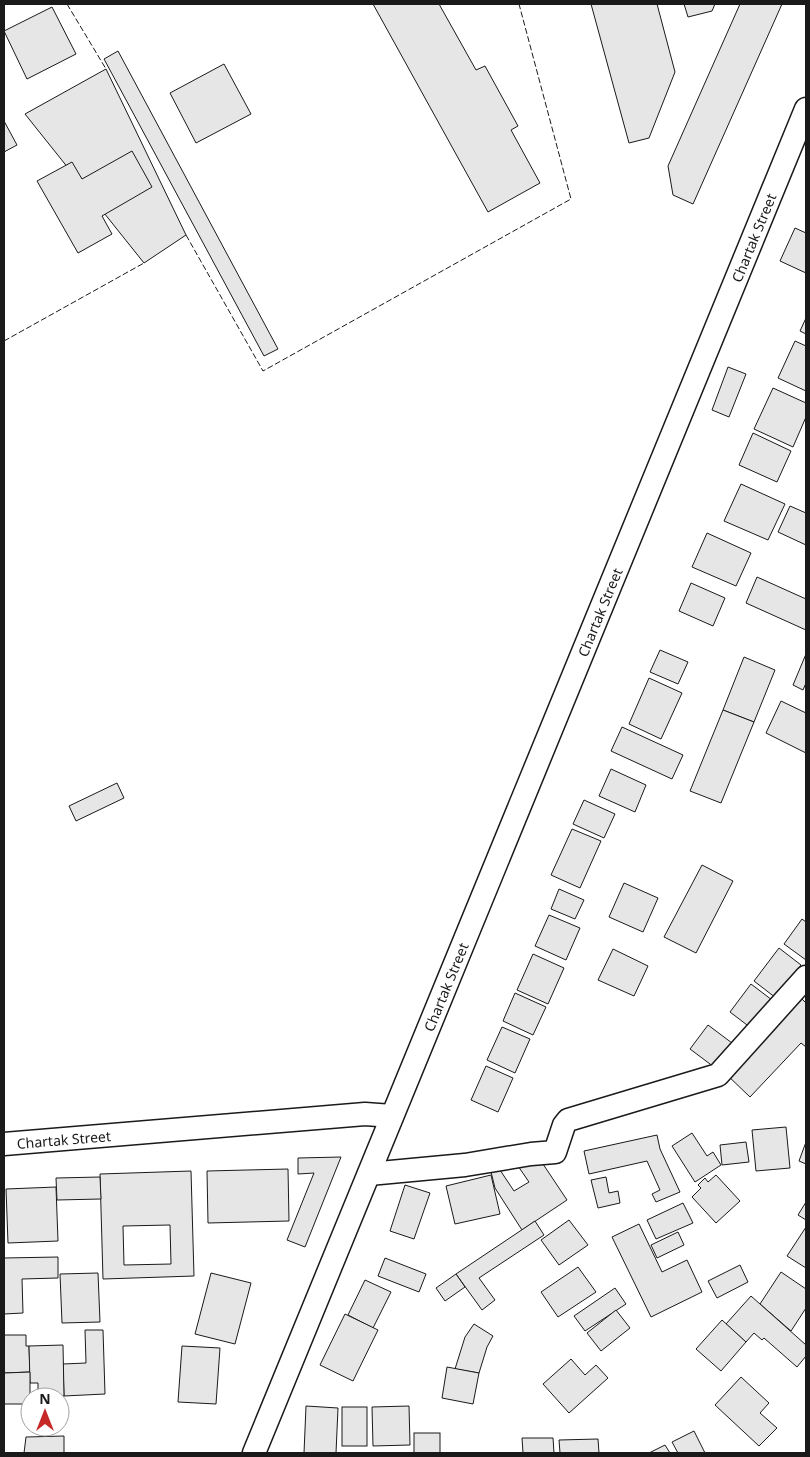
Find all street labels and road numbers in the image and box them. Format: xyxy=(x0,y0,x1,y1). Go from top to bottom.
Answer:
street label: Chartak Street xyxy=(727,190,780,285)
street label: Chartak Street xyxy=(573,565,626,659)
street label: Chartak Street xyxy=(419,940,472,1034)
street label: Chartak Street xyxy=(16,1126,112,1152)

